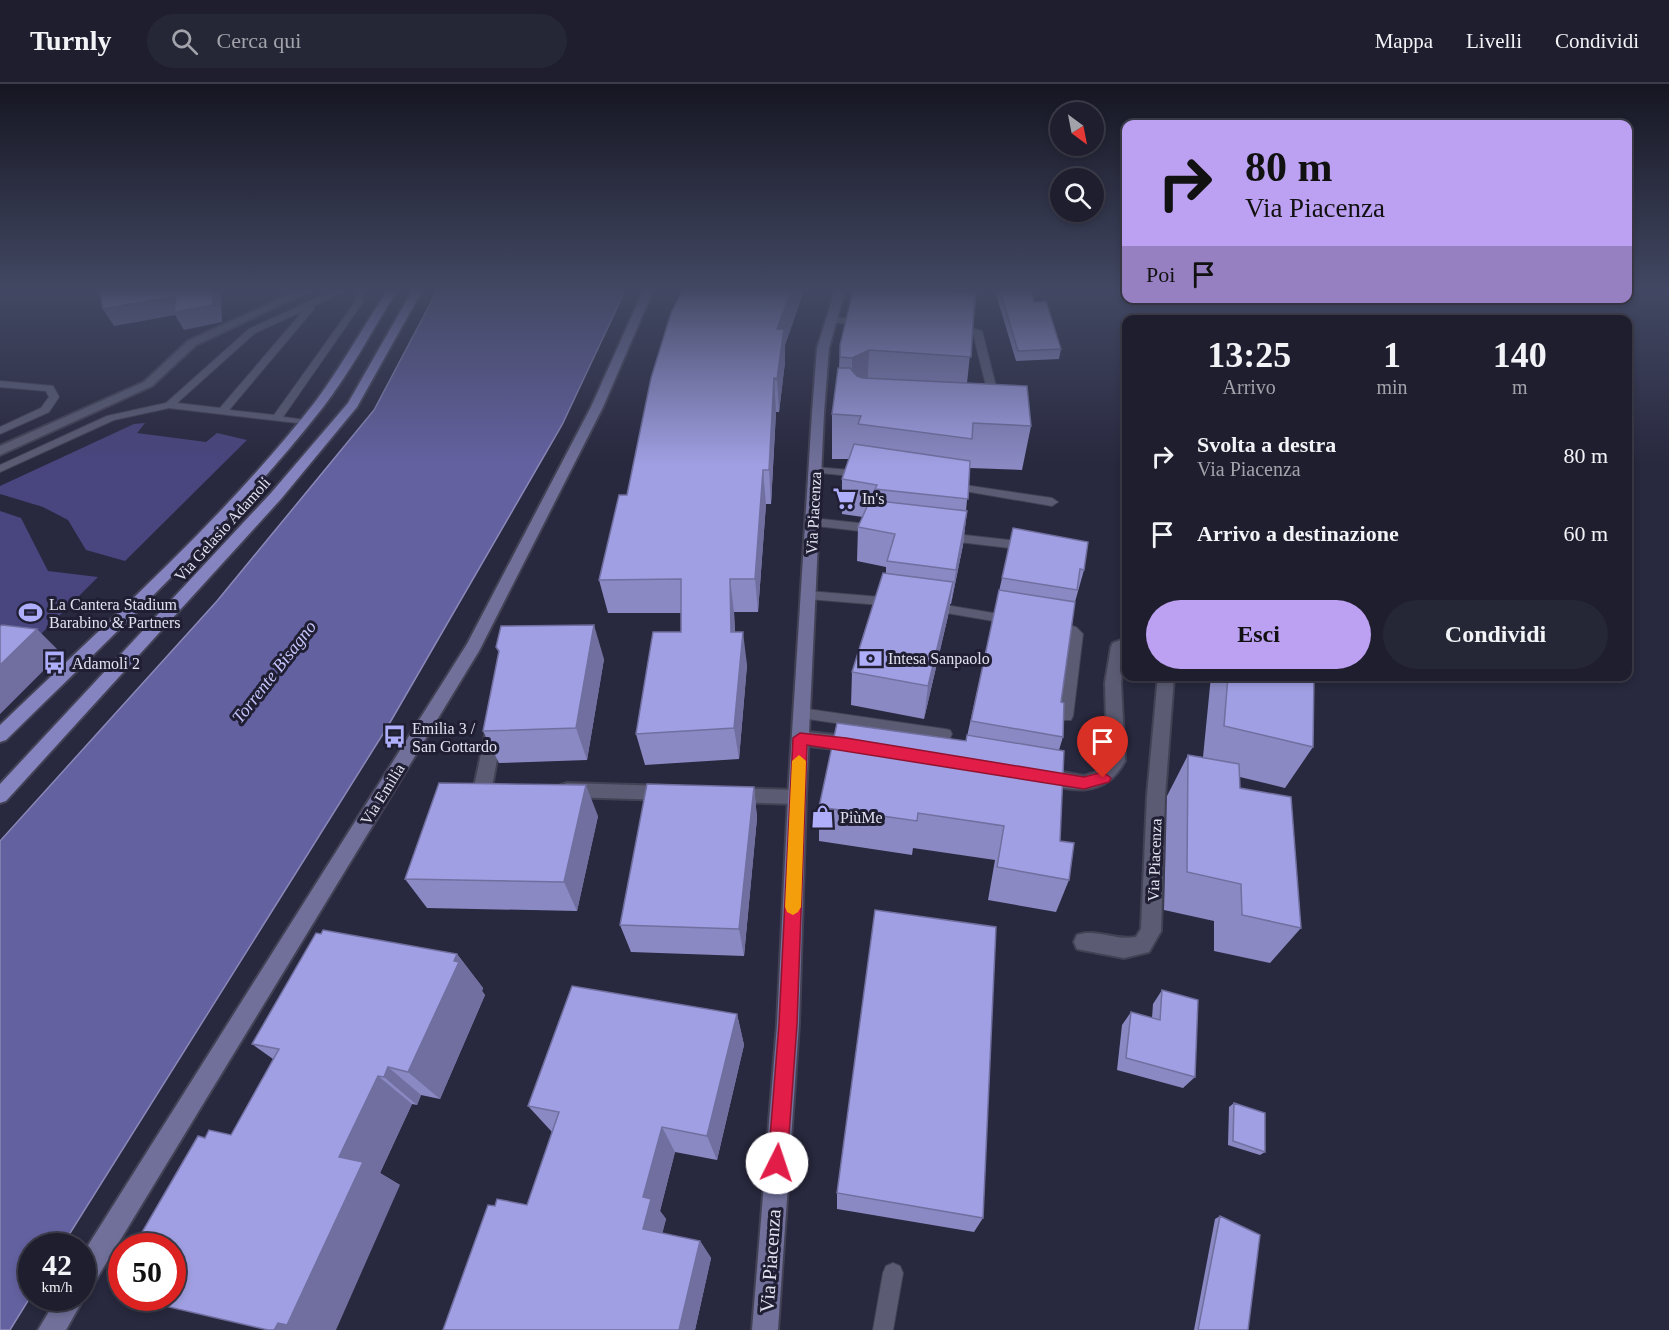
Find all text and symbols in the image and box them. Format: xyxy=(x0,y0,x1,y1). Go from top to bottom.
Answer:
search box xyxy=(147,14,567,68)
text: Turnly xyxy=(30,25,111,56)
icon: search xyxy=(168,25,201,58)
text: Cerca qui xyxy=(216,28,301,53)
text: Mappa xyxy=(1375,29,1433,53)
text: Livelli xyxy=(1466,29,1522,53)
text: Condividi xyxy=(1555,29,1639,53)
north arrow xyxy=(1050,102,1104,156)
map controls xyxy=(1050,102,1104,222)
icon: right xyxy=(1146,144,1224,222)
text: 80 m xyxy=(1245,144,1333,190)
button: search xyxy=(1050,168,1104,222)
text: Via Piacenza xyxy=(1245,193,1385,223)
icon: arrive xyxy=(1187,258,1220,291)
text: Poi xyxy=(1146,262,1175,287)
text: 13:25 xyxy=(1207,335,1291,375)
text: 1 xyxy=(1383,335,1401,375)
text: 140 xyxy=(1493,335,1547,375)
text: Arrivo xyxy=(1223,376,1276,398)
text: min xyxy=(1376,376,1408,398)
text: m xyxy=(1512,376,1528,398)
text: Svolta a destra xyxy=(1197,432,1336,457)
icon: right xyxy=(1146,440,1179,473)
text: 80 m xyxy=(1563,443,1608,468)
text: Via Piacenza xyxy=(1197,458,1301,480)
street label: Via Piacenza xyxy=(803,471,824,555)
street label: Via Gelasio Adamoli xyxy=(171,473,274,585)
supermarket icon: In's xyxy=(831,485,857,511)
place label: In's xyxy=(862,490,884,507)
icon: arrive xyxy=(1146,518,1179,551)
text: Arrivo a destinazione xyxy=(1197,521,1399,546)
text: 60 m xyxy=(1563,521,1608,546)
place label: La Cantera Stadium Barabino & Partners xyxy=(49,596,181,631)
sports icon: La Cantera Stadium Barabino & Partners xyxy=(18,600,44,626)
button: Esci xyxy=(1146,600,1371,669)
button: Condividi xyxy=(1383,600,1608,669)
water label: Torrente Bisagno xyxy=(228,617,320,727)
bank icon: Intesa Sanpaolo xyxy=(857,645,883,671)
bus stop icon: Adamoli 2 xyxy=(41,650,67,676)
place label: Intesa Sanpaolo xyxy=(888,650,990,668)
place label: Adamoli 2 xyxy=(72,655,140,672)
pin xyxy=(1077,716,1128,778)
place label: Emilia 3 / San Gottardo xyxy=(412,720,497,755)
bus stop icon: Emilia 3 / San Gottardo xyxy=(381,724,407,750)
icon: arrive xyxy=(1086,725,1119,758)
street label: Via Emilia xyxy=(357,761,408,828)
shop icon: PiùMe xyxy=(809,804,835,830)
place label: PiùMe xyxy=(840,809,883,826)
street label: Via Piacenza xyxy=(1145,818,1164,902)
position arrow xyxy=(745,1131,809,1195)
street label: Via Piacenza xyxy=(755,1208,785,1314)
speed limit sign: 50 xyxy=(108,1233,186,1311)
text: 42 xyxy=(42,1248,72,1281)
text: km/h xyxy=(42,1279,72,1295)

